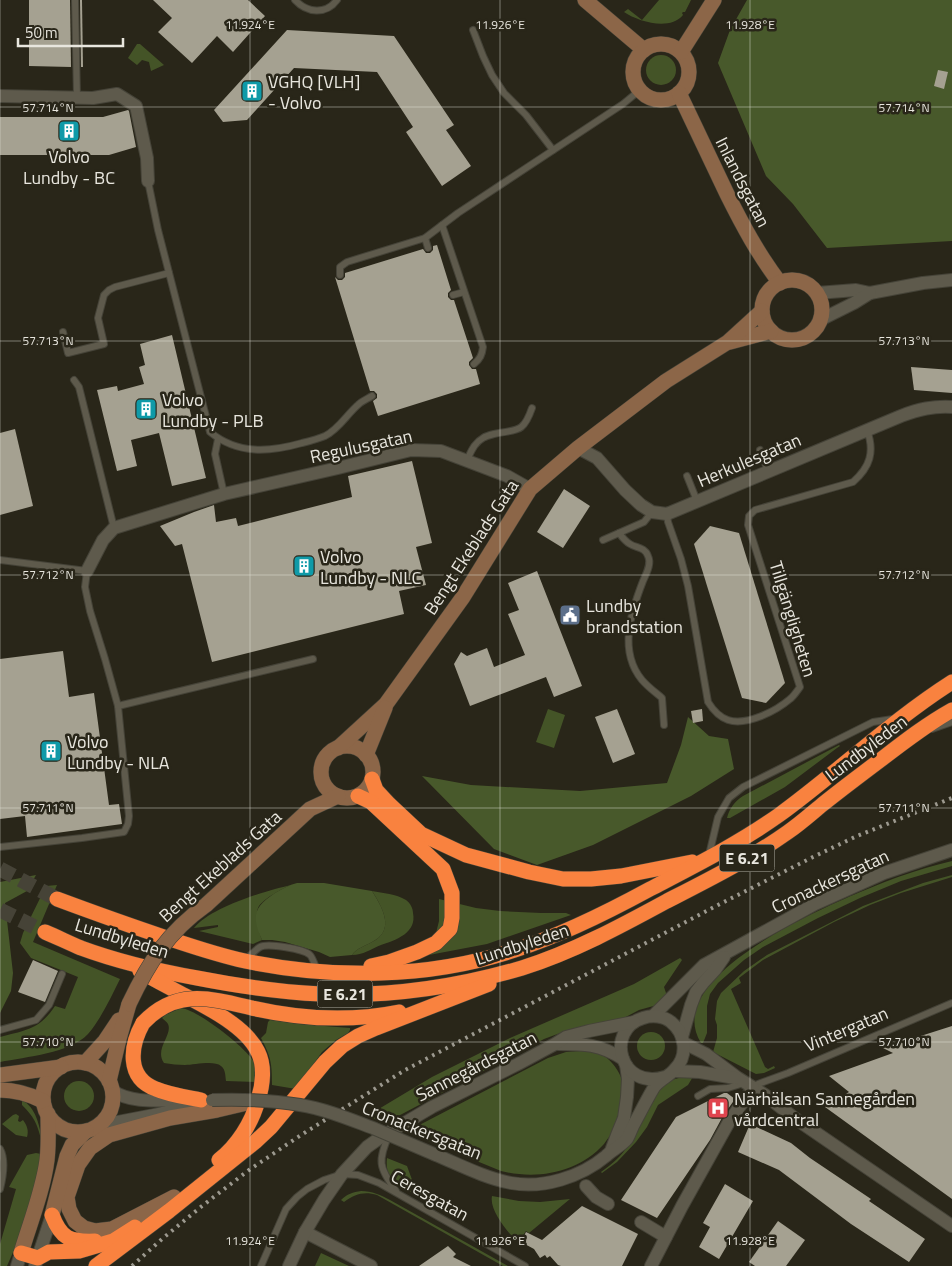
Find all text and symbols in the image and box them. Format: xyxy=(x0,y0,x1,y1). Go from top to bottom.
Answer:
scale bar xyxy=(18,15,122,47)
text: 11.924°E xyxy=(225,15,275,34)
text: 11.926°E xyxy=(475,15,525,34)
text: 11.928°E xyxy=(725,15,775,34)
text: 50 m xyxy=(25,21,58,44)
place label: VGHQ [VLH] - Volvo xyxy=(268,68,360,116)
building icon: VGHQ [VLH] - Volvo xyxy=(240,79,264,103)
text: 57.714°N xyxy=(22,98,74,117)
text: 57.714°N xyxy=(878,98,930,117)
building icon: Volvo Lundby - BC xyxy=(57,119,81,143)
street label: Inlandsgatan xyxy=(709,132,777,232)
place label: Volvo Lundby - BC xyxy=(23,143,115,191)
text: 57.713°N xyxy=(22,331,74,350)
text: 57.713°N xyxy=(878,331,930,350)
place label: Volvo Lundby - PLB xyxy=(162,386,263,434)
building icon: Volvo Lundby - PLB xyxy=(134,397,158,421)
street label: Regulusgatan xyxy=(307,422,415,470)
street label: Herkulesgatan xyxy=(693,426,805,494)
street label: Bengt Ekeblads Gata xyxy=(417,474,525,620)
place label: Volvo Lundby - NLC xyxy=(320,543,422,591)
building icon: Volvo Lundby - NLC xyxy=(292,554,316,578)
street label: Tillgängligheten xyxy=(763,558,823,680)
text: 57.712°N xyxy=(22,565,74,584)
text: 57.712°N xyxy=(878,565,930,584)
place label: Lundby brandstation xyxy=(586,592,683,640)
public building icon: Lundby brandstation xyxy=(558,603,582,627)
street label: Lundbyleden xyxy=(819,708,913,788)
place label: Volvo Lundby - NLA xyxy=(67,728,170,776)
building icon: Volvo Lundby - NLA xyxy=(39,739,63,763)
text: 57.711°N xyxy=(22,798,74,817)
text: 57.711°N xyxy=(878,798,930,817)
street label: Bengt Ekeblads Gata xyxy=(153,804,287,928)
street label: Cronackersgatan xyxy=(767,842,893,920)
road number: E 6.21 xyxy=(720,844,774,871)
street label: Lundbyleden xyxy=(72,911,172,965)
street label: Lundbyleden xyxy=(472,916,572,972)
road number: E 6.21 xyxy=(318,981,372,1008)
street label: Vintergatan xyxy=(800,999,892,1059)
street label: Sannegårdsgatan xyxy=(411,1024,541,1108)
text: 57.710°N xyxy=(22,1032,74,1051)
text: 57.710°N xyxy=(878,1032,930,1051)
place label: Närhälsan Sannegården vårdcentral xyxy=(734,1085,915,1133)
street label: Cronackersgatan xyxy=(358,1094,486,1166)
hospital icon: Närhälsan Sannegården vårdcentral xyxy=(706,1096,730,1120)
street label: Ceresgatan xyxy=(386,1162,474,1228)
text: 11.924°E xyxy=(225,1231,275,1250)
text: 11.926°E xyxy=(475,1231,525,1250)
text: 11.928°E xyxy=(725,1231,775,1250)

